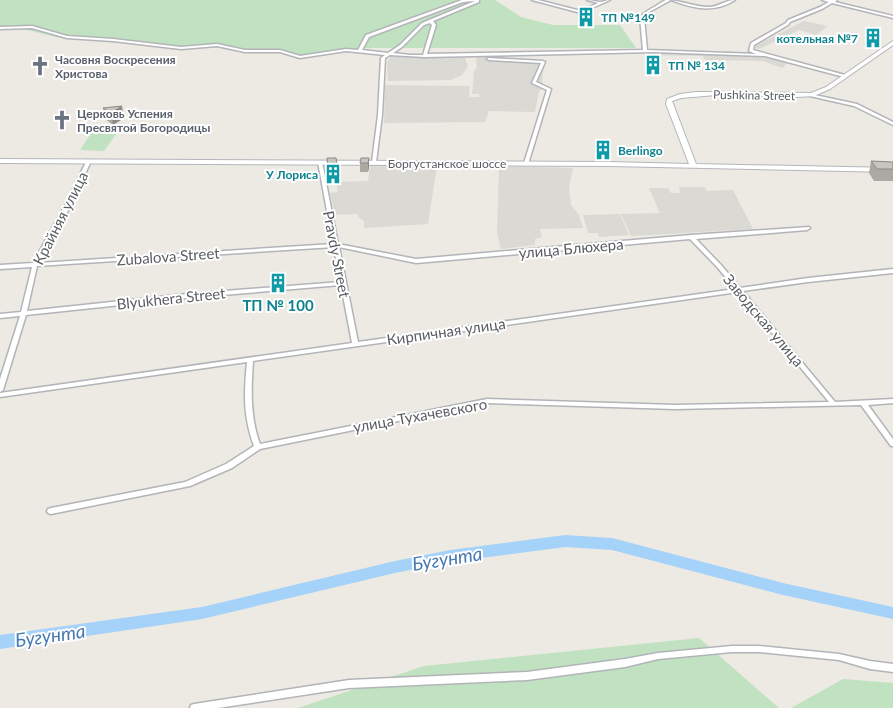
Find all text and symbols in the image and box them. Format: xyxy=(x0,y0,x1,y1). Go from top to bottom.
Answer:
building icon: ТП №149 xyxy=(575,6,597,28)
place label: ТП №149 xyxy=(601,10,655,25)
building icon: котельная №7 xyxy=(862,27,884,49)
place label: котельная №7 xyxy=(777,31,858,46)
place label: Часовня Воскресения Христова xyxy=(55,52,176,81)
building icon: ТП № 134 xyxy=(642,54,664,76)
church icon: Часовня Воскресения Христова xyxy=(29,55,51,77)
place label: ТП № 134 xyxy=(668,58,725,73)
street label: Pushkina Street xyxy=(713,87,796,103)
place label: Церковь Успения Пресвятой Богородицы xyxy=(77,106,210,135)
church icon: Церковь Успения Пресвятой Богородицы xyxy=(51,109,73,131)
building icon: Berlingo xyxy=(592,139,614,161)
place label: Berlingo xyxy=(618,143,663,158)
street label: Боргустанское шоссе xyxy=(388,156,506,171)
building icon: У Лориса xyxy=(322,163,344,185)
place label: У Лориса xyxy=(265,167,318,182)
street label: Крайняя улица xyxy=(29,168,91,268)
street label: Pravdy Street xyxy=(320,209,354,300)
street label: улица Блюхера xyxy=(518,234,624,262)
street label: Zubalova Street xyxy=(116,243,221,269)
street label: Заводская улица xyxy=(720,270,808,370)
building icon: ТП № 100 xyxy=(267,272,289,294)
street label: Blyukhera Street xyxy=(116,283,227,313)
place label: ТП № 100 xyxy=(242,296,314,314)
street label: Кирпичная улица xyxy=(385,314,507,348)
street label: улица Тухачевского xyxy=(352,394,488,436)
water label: Бугунта xyxy=(410,541,484,575)
water label: Бугунта xyxy=(13,619,87,651)

